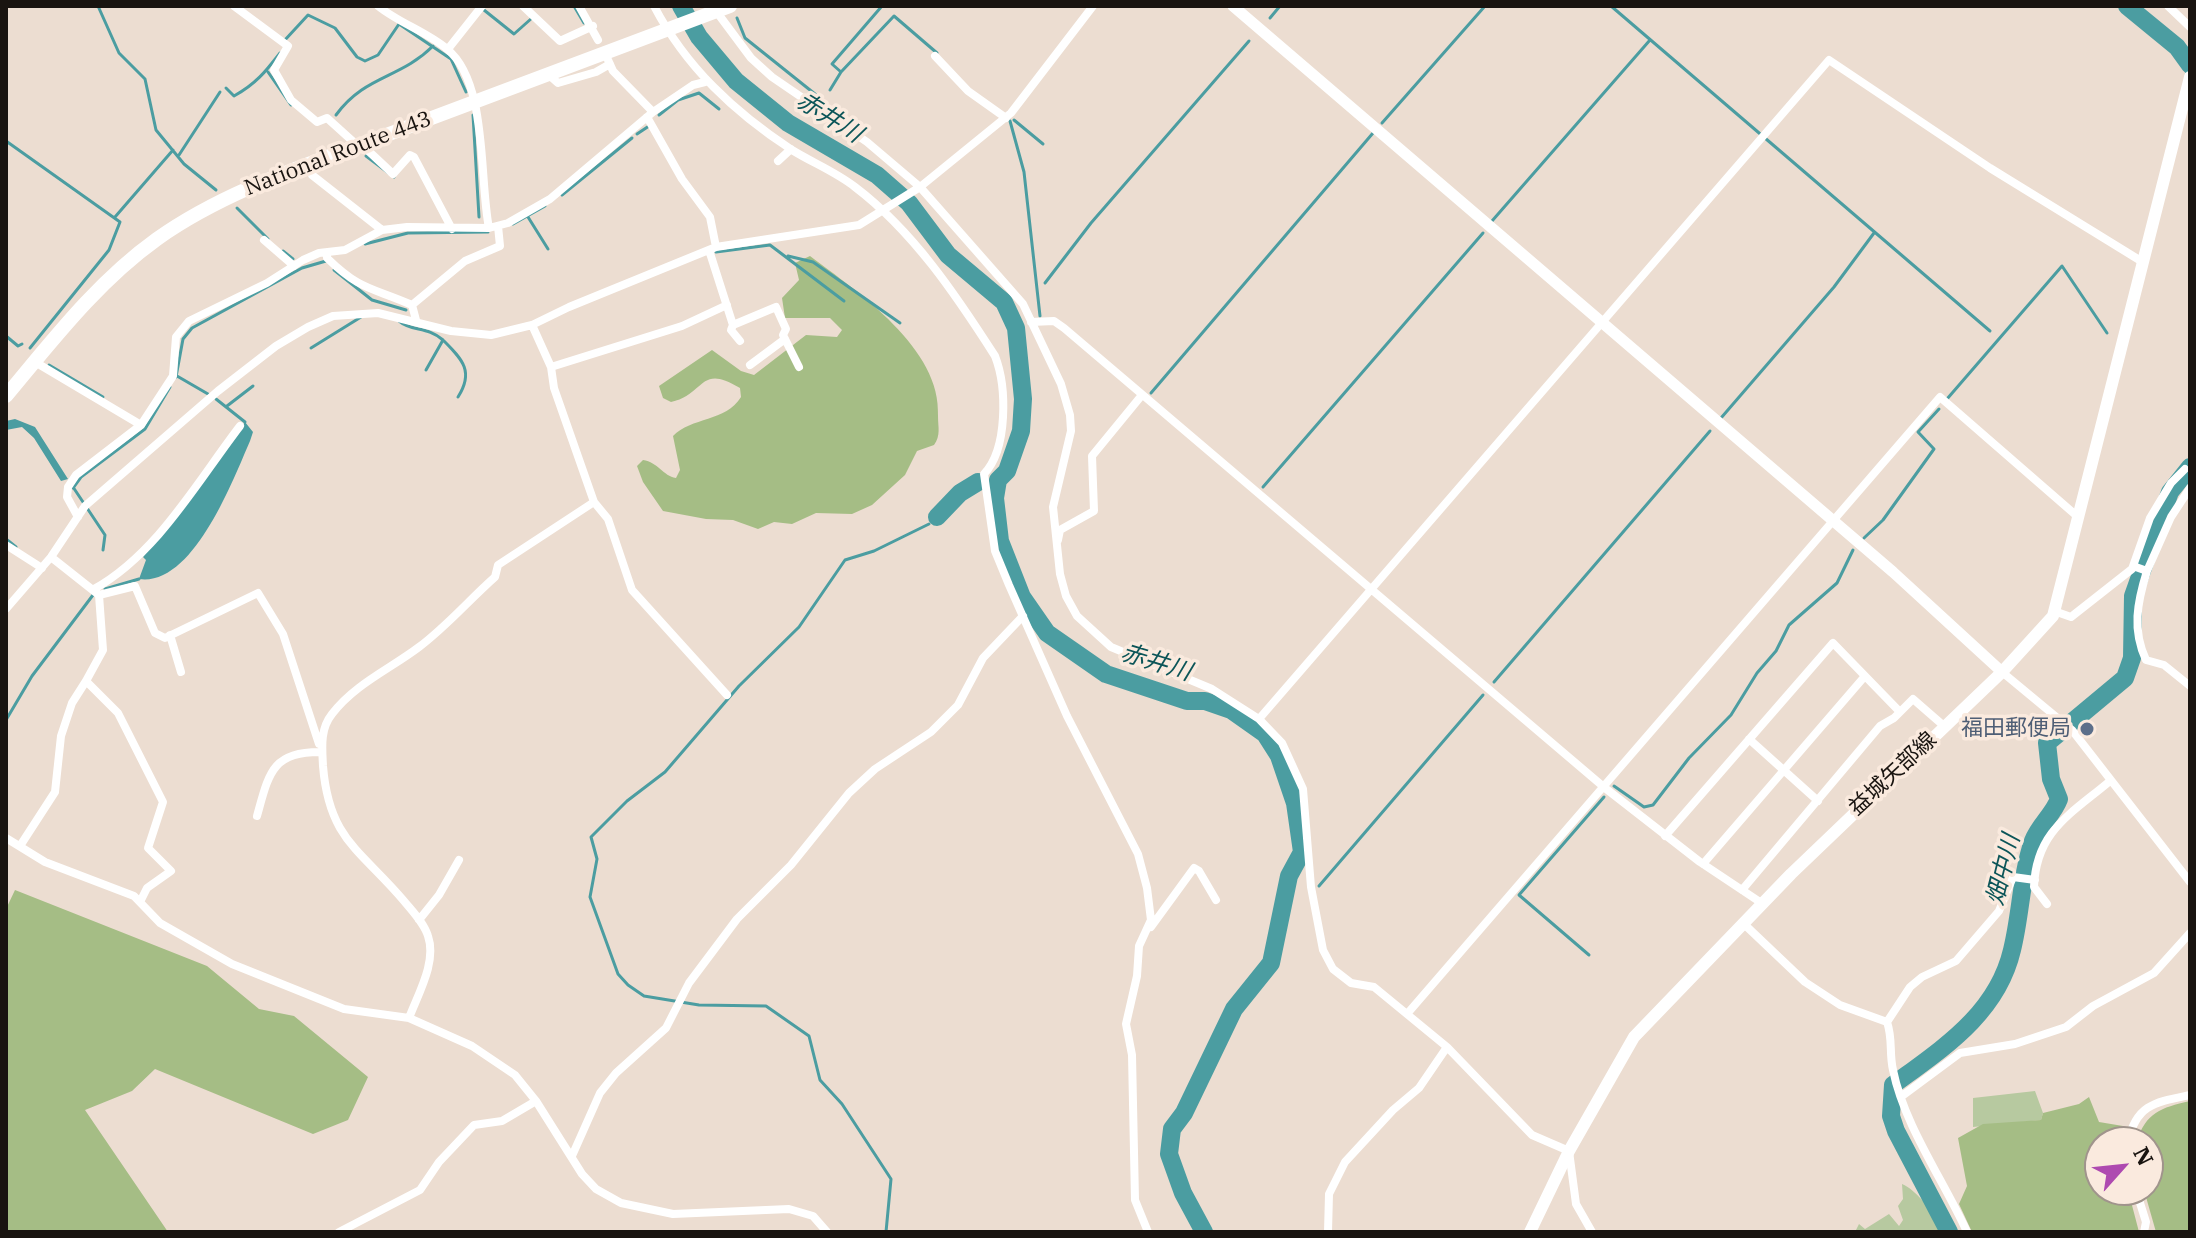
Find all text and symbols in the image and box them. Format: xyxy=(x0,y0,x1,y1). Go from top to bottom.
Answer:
water label: 赤井川 xyxy=(791,87,867,149)
street label: National Route 443 xyxy=(241,106,435,202)
water label: 赤井川 xyxy=(1117,639,1195,687)
place label: 福田郵便局 xyxy=(1961,716,2071,742)
marker: 福田郵便局 xyxy=(2078,720,2096,738)
street label: 益城矢部線 xyxy=(1844,727,1942,821)
water label: 畑中川 xyxy=(1981,832,2027,908)
north arrow xyxy=(2084,1126,2164,1206)
text: N xyxy=(2127,1141,2161,1170)

